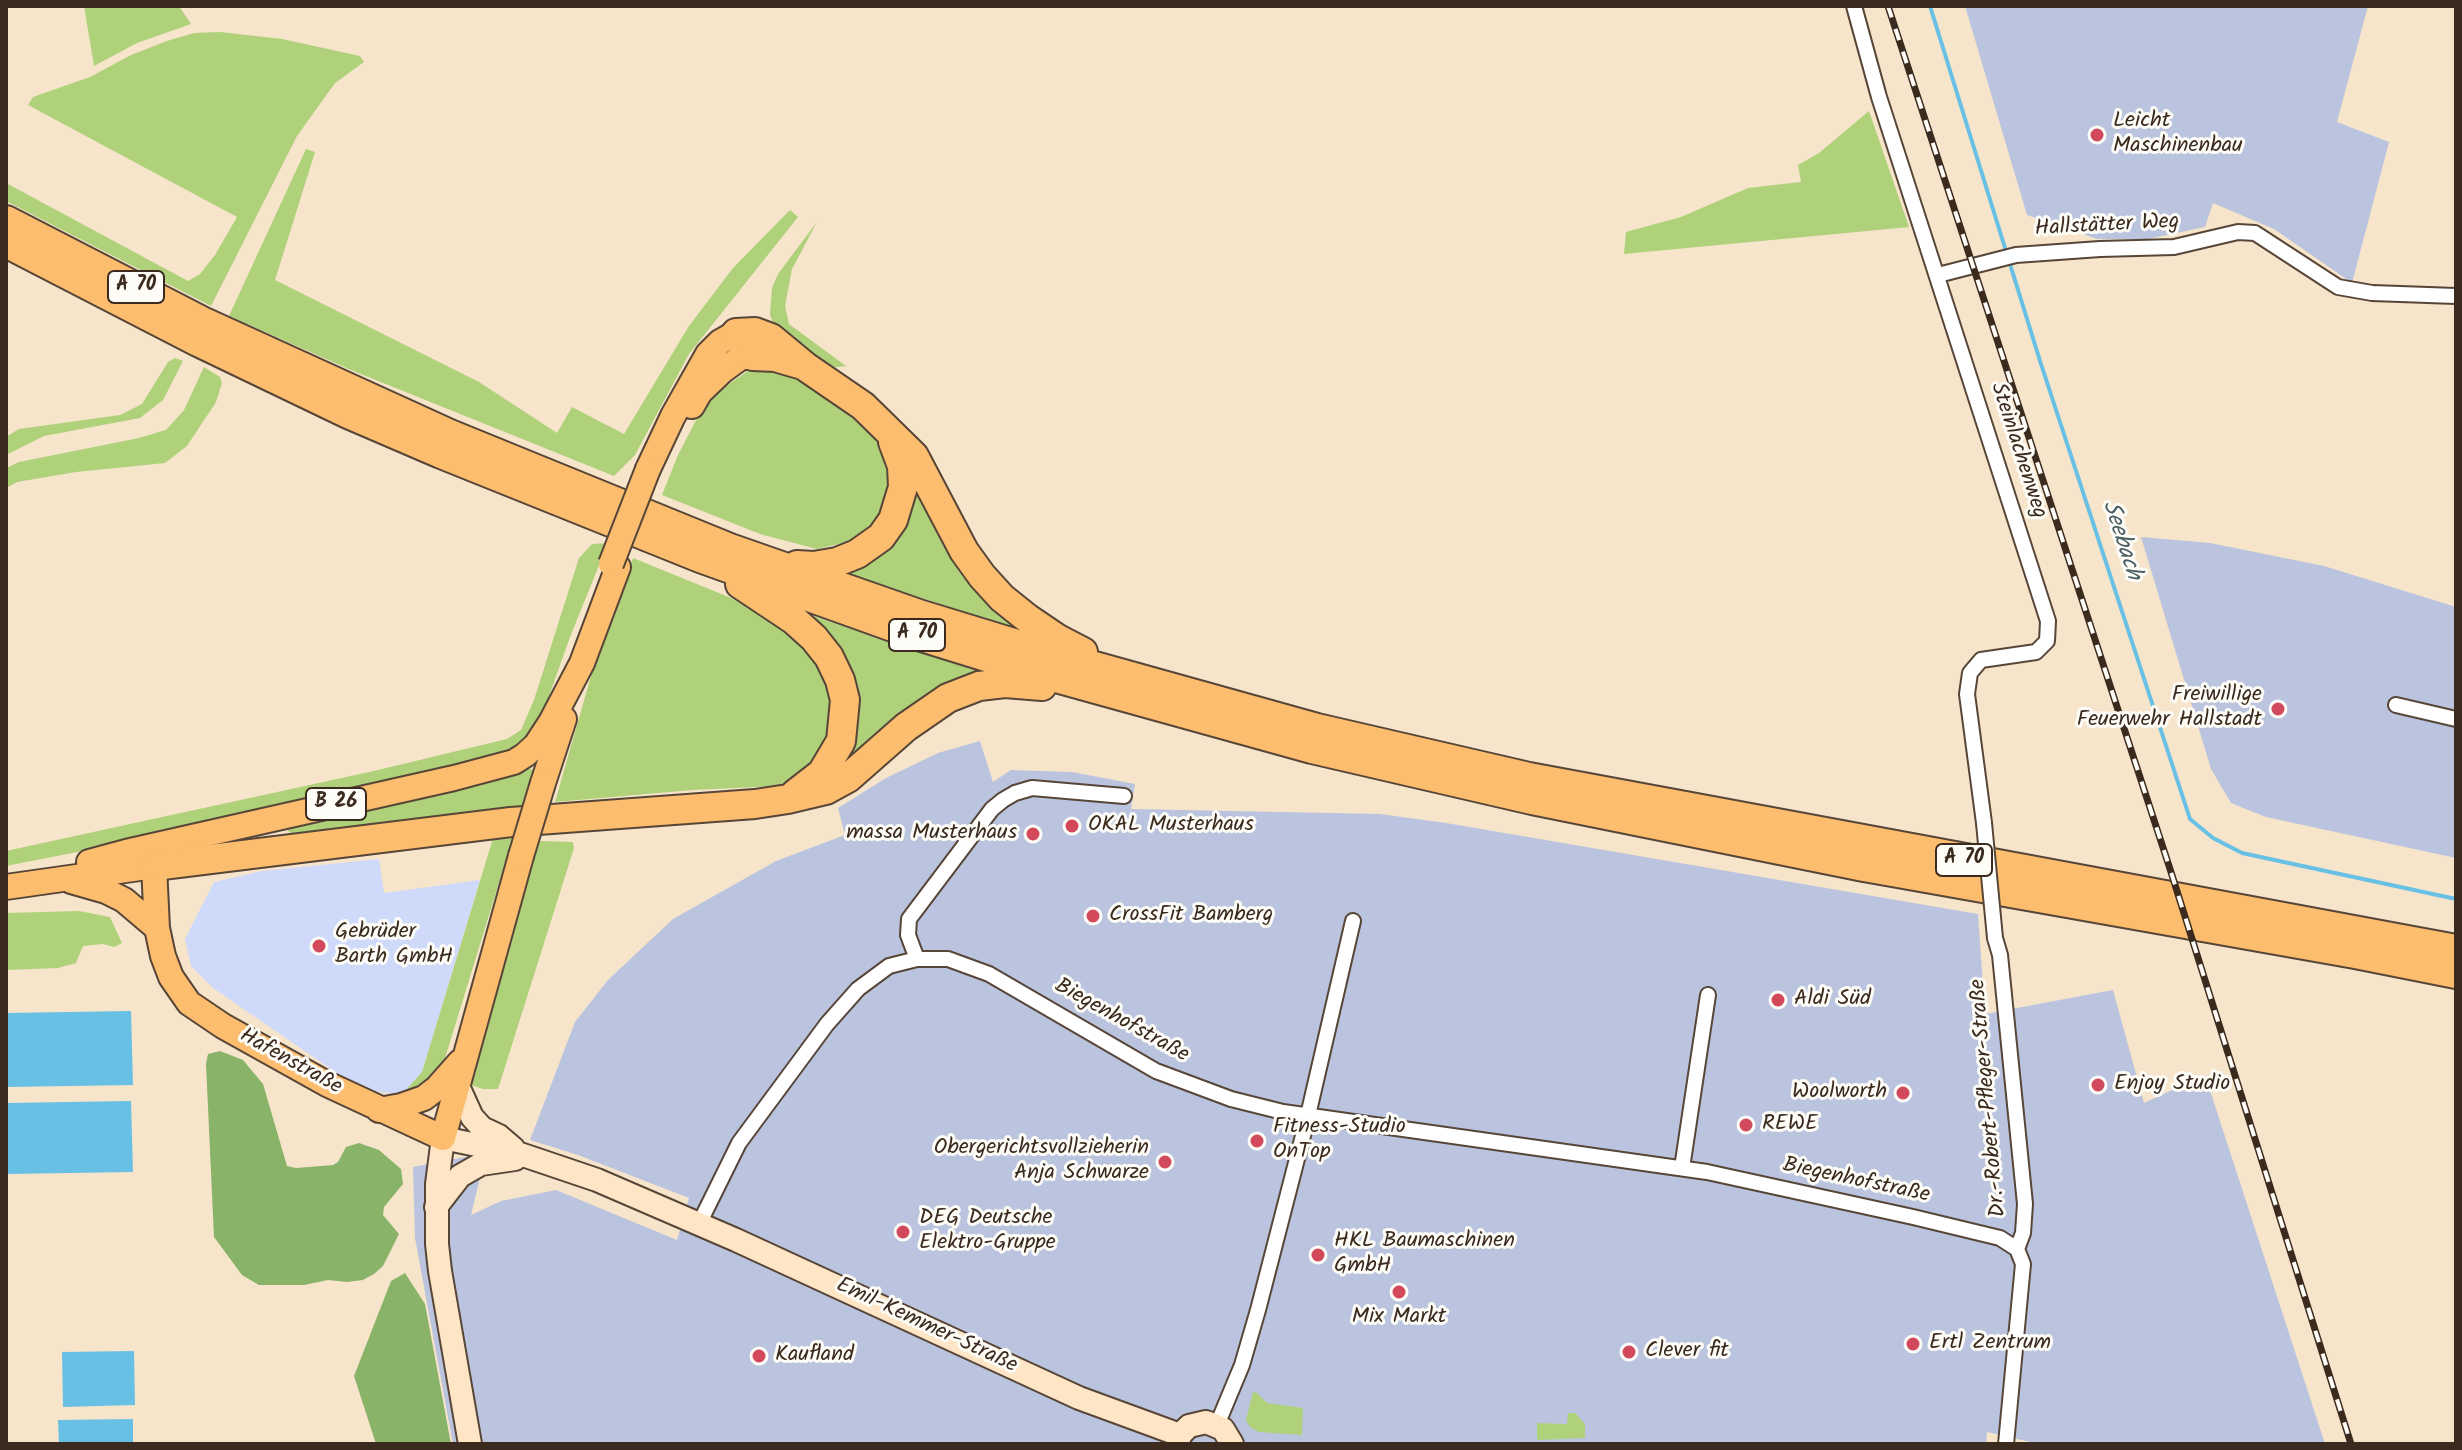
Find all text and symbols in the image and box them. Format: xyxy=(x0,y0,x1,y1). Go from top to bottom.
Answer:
place label: Leicht Maschinenbau xyxy=(2113,109,2243,160)
marker: Leicht Maschinenbau xyxy=(2088,126,2106,144)
street label: Hallstätter Weg xyxy=(2034,210,2180,244)
road number: A 70 xyxy=(108,271,164,303)
street label: Steinlachenweg xyxy=(1983,380,2051,522)
water label: Seebach xyxy=(2094,498,2146,584)
road number: A 70 xyxy=(889,619,945,651)
place label: Freiwillige Feuerwehr Hallstadt xyxy=(2077,683,2262,734)
marker: Freiwillige Feuerwehr Hallstadt xyxy=(2269,700,2287,718)
road number: B 26 xyxy=(306,788,366,820)
place label: OKAL Musterhaus xyxy=(1088,813,1254,839)
marker: OKAL Musterhaus xyxy=(1063,817,1081,835)
place label: massa Musterhaus xyxy=(846,821,1017,847)
marker: massa Musterhaus xyxy=(1024,825,1042,843)
road number: A 70 xyxy=(1936,844,1992,876)
place label: CrossFit Bamberg xyxy=(1109,903,1273,929)
marker: CrossFit Bamberg xyxy=(1084,907,1102,925)
place label: Gebrüder Barth GmbH xyxy=(335,920,453,972)
marker: Gebrüder Barth GmbH xyxy=(310,937,328,955)
street label: Biegenhofstraße xyxy=(1049,974,1193,1070)
street label: Dr.-Robert-Pfleger-Straße xyxy=(1966,978,2014,1218)
place label: Aldi Süd xyxy=(1794,987,1871,1013)
marker: Aldi Süd xyxy=(1769,991,1787,1009)
street label: Hafenstraße xyxy=(234,1024,346,1102)
place label: Enjoy Studio xyxy=(2114,1072,2230,1098)
marker: Enjoy Studio xyxy=(2089,1076,2107,1094)
place label: Woolworth xyxy=(1792,1080,1887,1106)
marker: Woolworth xyxy=(1894,1084,1912,1102)
place label: REWE xyxy=(1762,1112,1818,1138)
place label: Fitness-Studio OnTop xyxy=(1273,1115,1406,1166)
marker: REWE xyxy=(1737,1116,1755,1134)
marker: Fitness-Studio OnTop xyxy=(1248,1132,1266,1150)
place label: Obergerichtsvollzieherin Anja Schwarze xyxy=(934,1136,1149,1188)
marker: Obergerichtsvollzieherin Anja Schwarze xyxy=(1156,1153,1174,1171)
street label: Biegenhofstraße xyxy=(1780,1154,1932,1210)
place label: DEG Deutsche Elektro-Gruppe xyxy=(919,1206,1056,1258)
marker: DEG Deutsche Elektro-Gruppe xyxy=(894,1223,912,1241)
place label: HKL Baumaschinen GmbH xyxy=(1334,1229,1515,1280)
marker: HKL Baumaschinen GmbH xyxy=(1309,1246,1327,1264)
street label: Emil-Kemmer-Straße xyxy=(831,1273,1021,1381)
marker: Mix Markt xyxy=(1390,1283,1408,1301)
place label: Mix Markt xyxy=(1352,1305,1446,1331)
place label: Ertl Zentrum xyxy=(1929,1331,2051,1357)
marker: Ertl Zentrum xyxy=(1904,1335,1922,1353)
place label: Clever fit xyxy=(1645,1339,1729,1365)
place label: Kaufland xyxy=(775,1343,854,1369)
marker: Clever fit xyxy=(1620,1343,1638,1361)
marker: Kaufland xyxy=(750,1347,768,1365)

